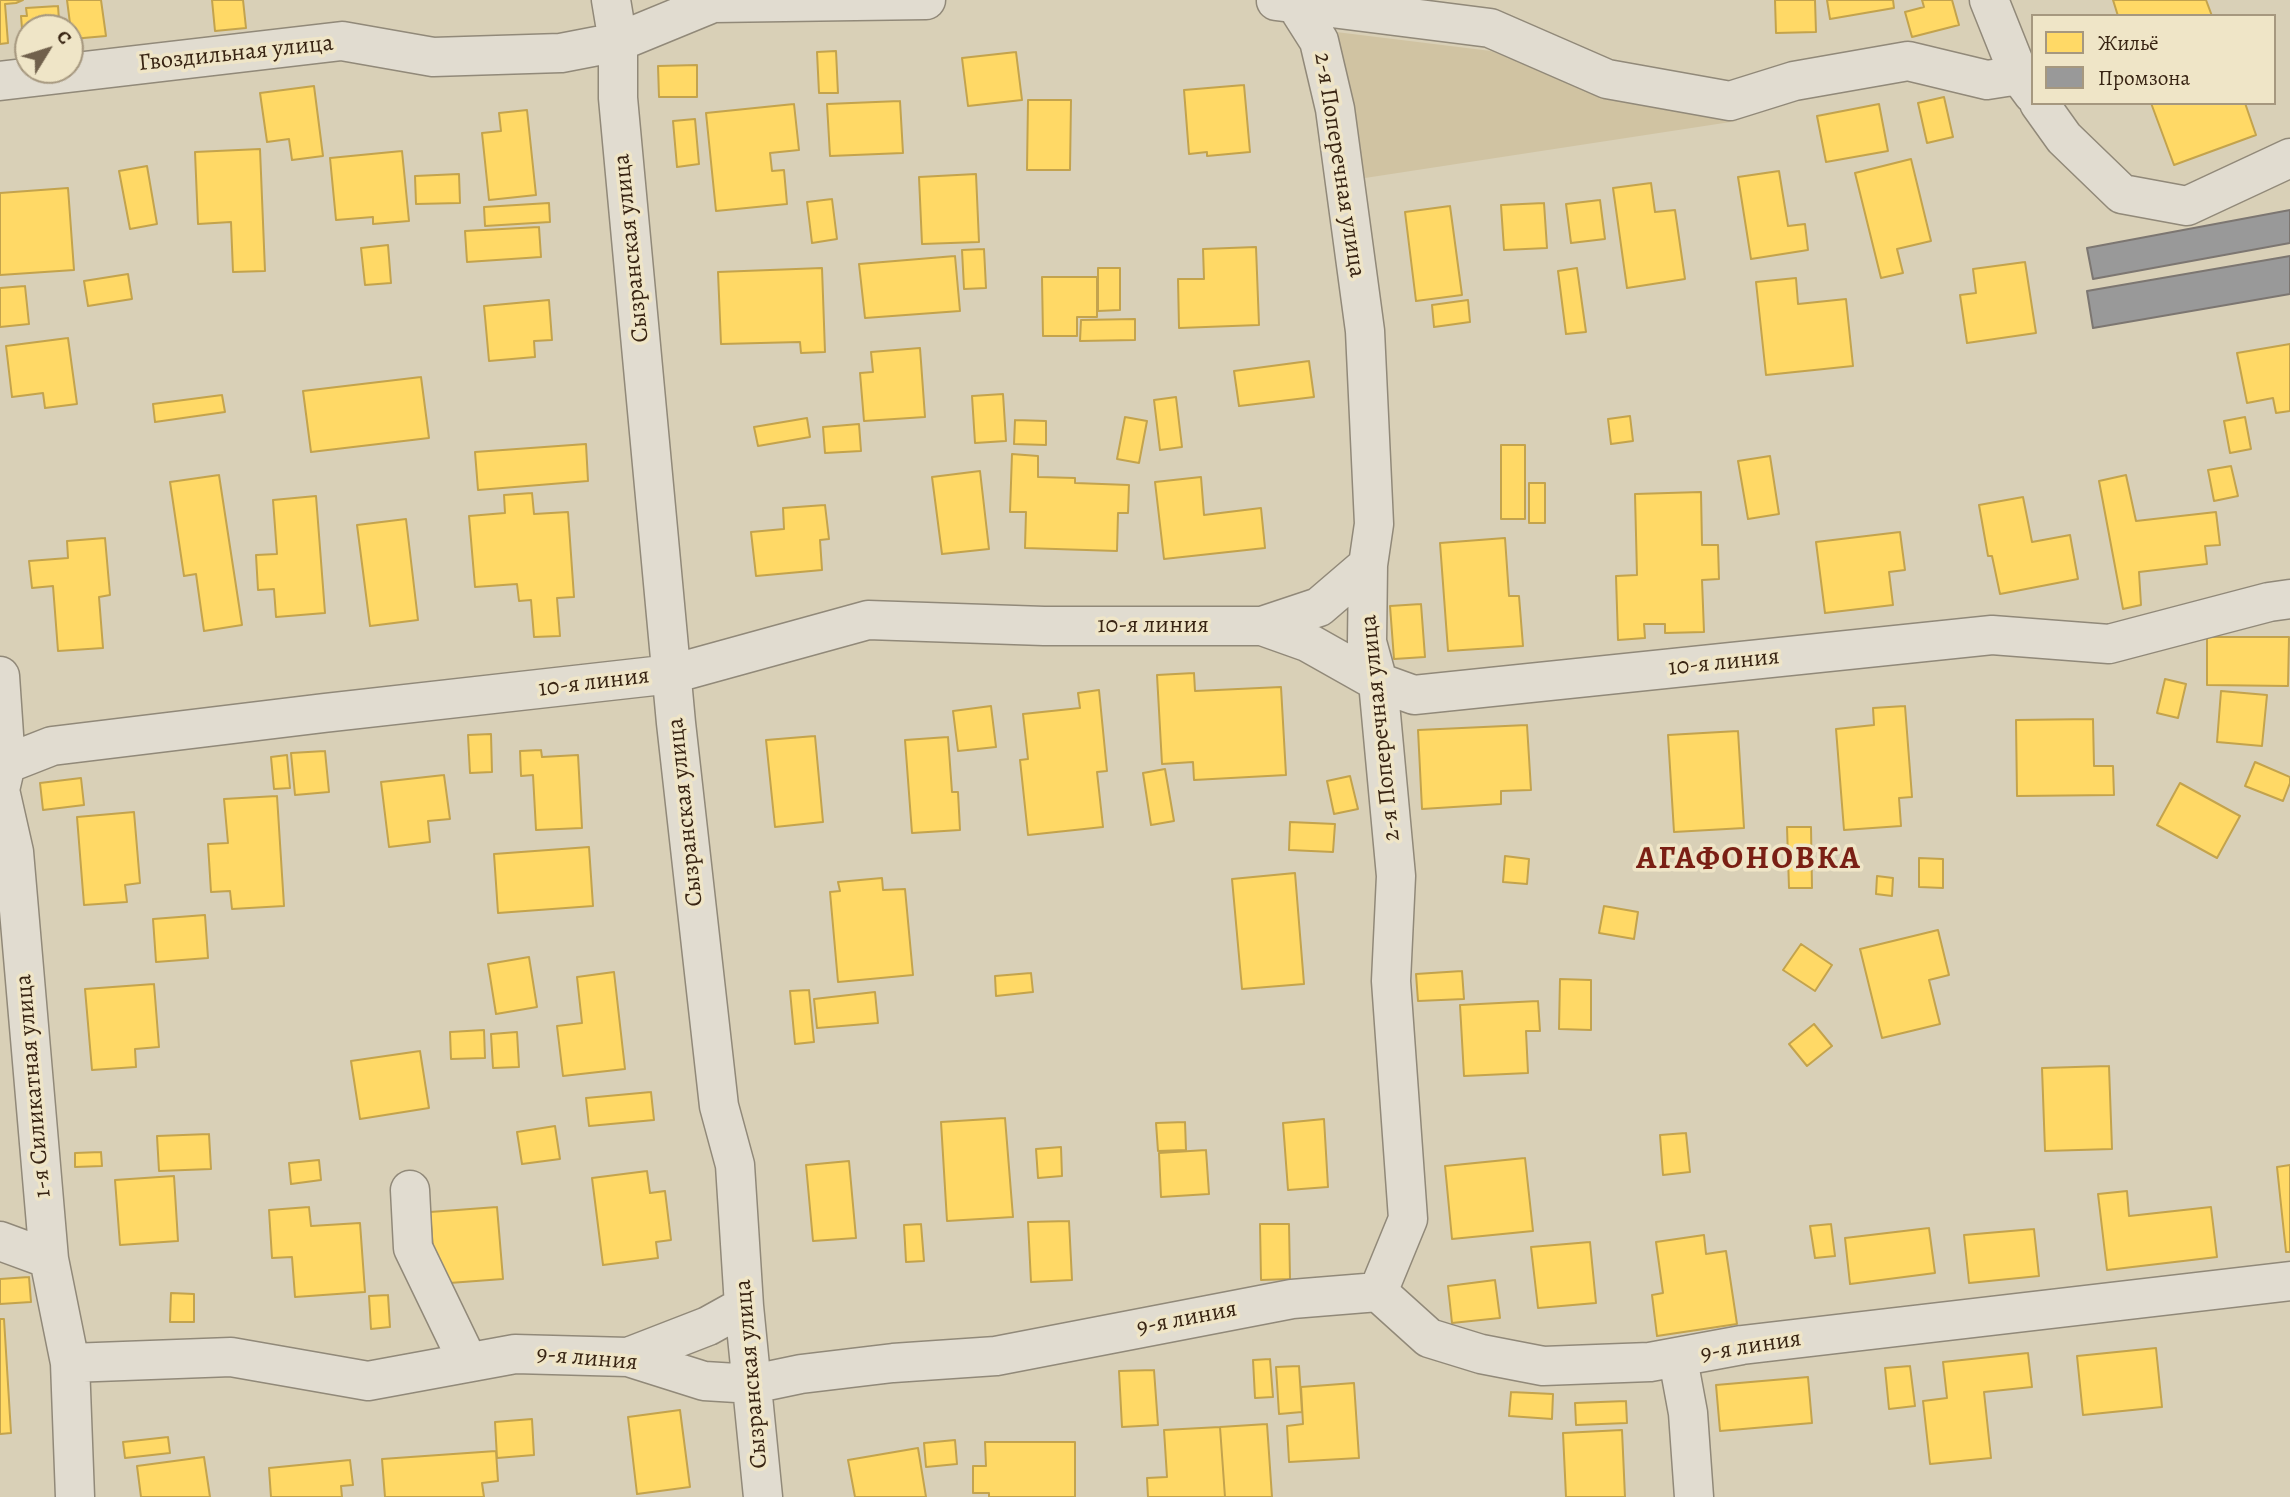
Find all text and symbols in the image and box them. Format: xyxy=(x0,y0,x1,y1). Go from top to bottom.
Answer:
north arrow xyxy=(14,14,84,84)
legend xyxy=(2031,14,2276,105)
text: С xyxy=(50,25,78,50)
street label: Гвоздильная улица xyxy=(137,29,335,79)
text: Жильё xyxy=(2098,29,2159,57)
street label: 2-я Поперечная улица xyxy=(1307,50,1371,280)
text: Промзона xyxy=(2098,64,2190,92)
street label: Сызранская улица xyxy=(608,152,656,344)
street label: 10-я линия xyxy=(1097,612,1209,640)
street label: 2-я Поперечная улица xyxy=(1355,613,1407,843)
street label: 10-я линия xyxy=(1667,643,1781,683)
street label: 10-я линия xyxy=(537,662,651,704)
street label: Сызранская улица xyxy=(662,716,710,908)
district label: АГАФОНОВКА xyxy=(1637,841,1861,879)
street label: 1-я Силикатная улица xyxy=(10,973,58,1199)
street label: Сызранская улица xyxy=(729,1278,775,1470)
street label: 9-я линия xyxy=(1134,1295,1240,1343)
street label: 9-я линия xyxy=(1699,1325,1803,1369)
street label: 9-я линия xyxy=(535,1340,639,1378)

